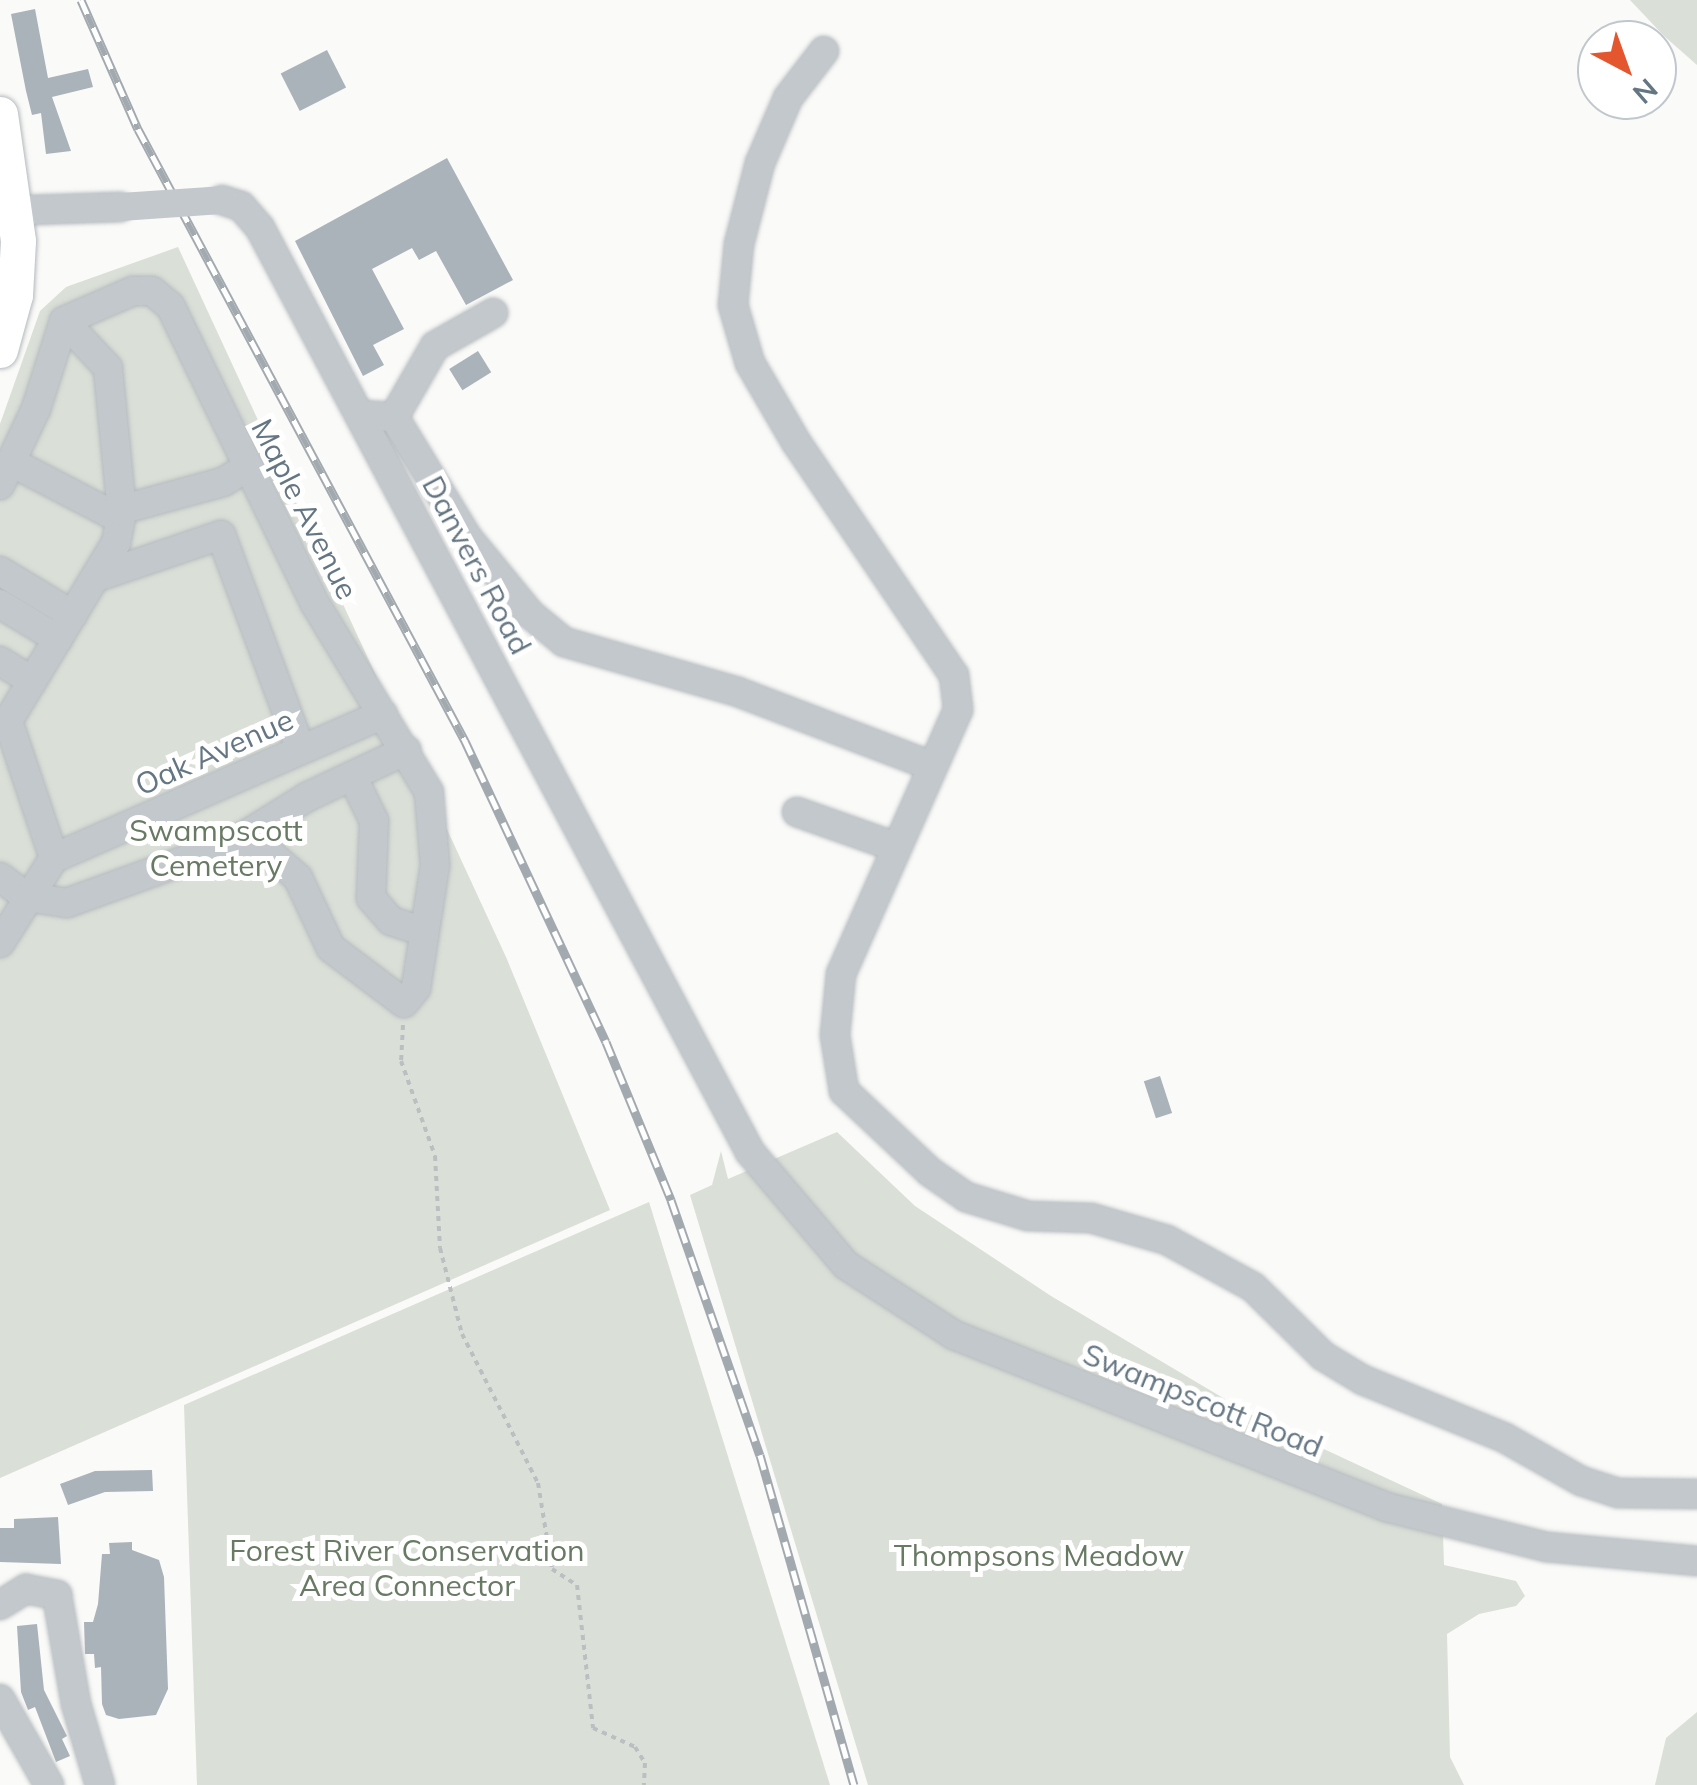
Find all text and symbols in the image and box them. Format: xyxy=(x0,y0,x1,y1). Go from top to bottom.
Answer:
north arrow xyxy=(1577,20,1677,120)
text: N xyxy=(1626,71,1665,112)
street label: Maple Avenue xyxy=(244,413,366,605)
street label: Danvers Road xyxy=(415,470,539,660)
street label: Oak Avenue xyxy=(130,701,298,803)
park label: Swampscott Cemetery xyxy=(129,812,303,882)
street label: Swampscott Road xyxy=(1078,1336,1328,1464)
park label: Forest River Conservation Area Connector xyxy=(229,1532,585,1602)
park label: Thompsons Meadow xyxy=(894,1537,1184,1573)

